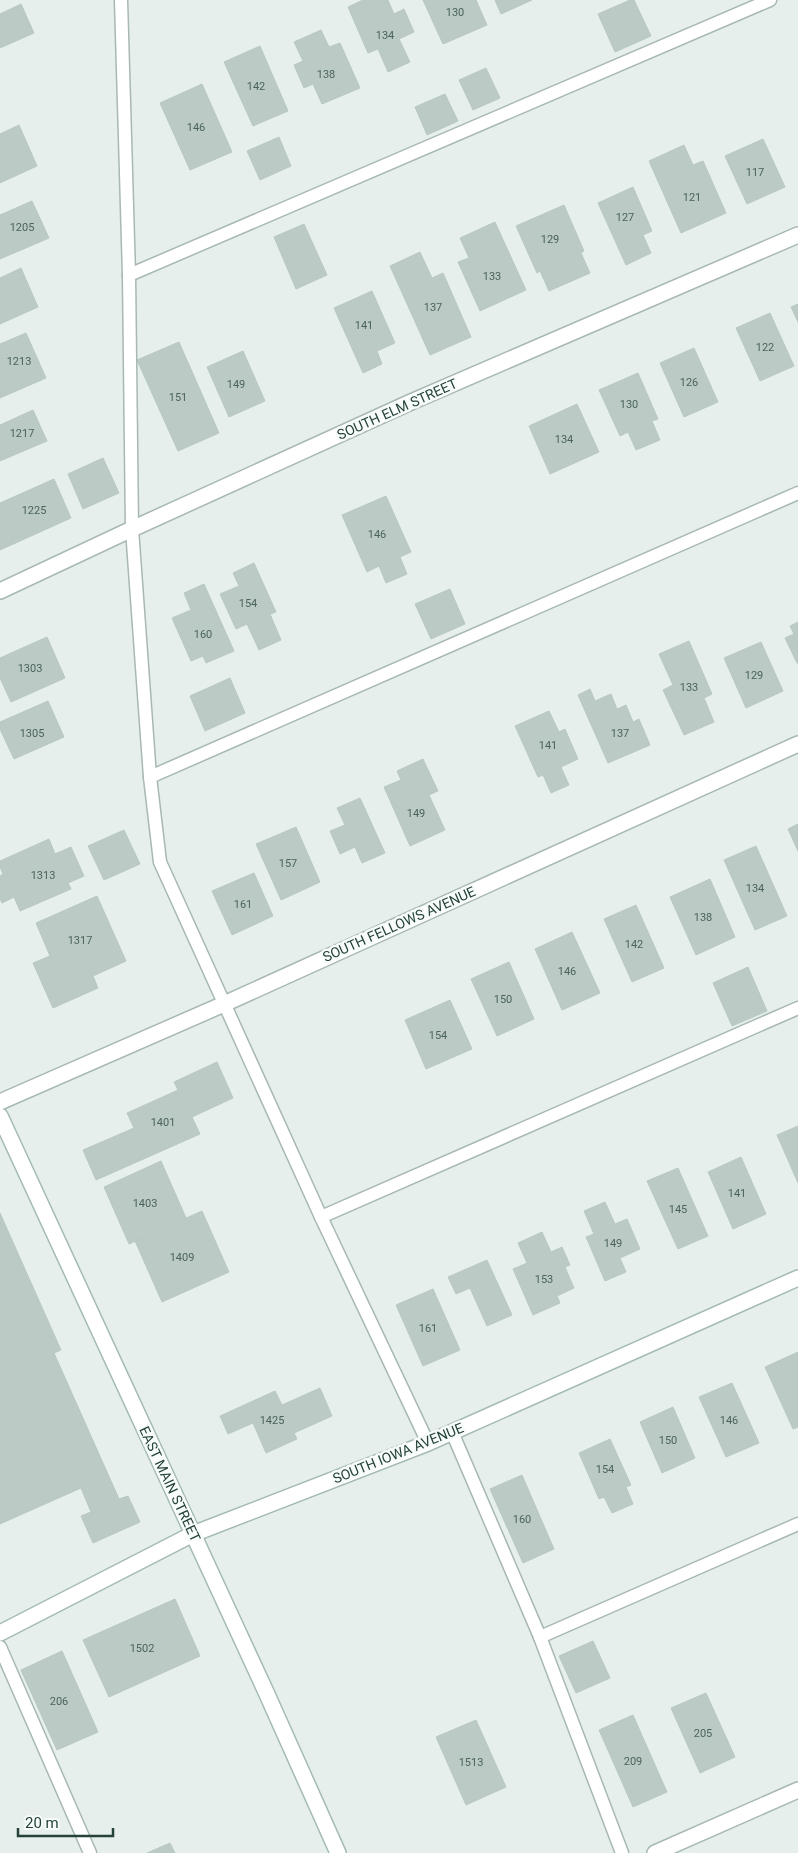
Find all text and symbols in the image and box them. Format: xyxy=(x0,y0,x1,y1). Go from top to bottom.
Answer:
house number: 130 xyxy=(446,6,464,19)
house number: 134 xyxy=(376,29,394,42)
house number: 138 xyxy=(317,68,335,81)
house number: 142 xyxy=(247,80,265,93)
house number: 146 xyxy=(187,121,205,134)
house number: 117 xyxy=(746,166,764,179)
house number: 121 xyxy=(683,191,701,204)
house number: 127 xyxy=(616,211,634,224)
house number: 1205 xyxy=(10,221,34,234)
house number: 129 xyxy=(541,233,559,246)
house number: 133 xyxy=(483,270,501,283)
house number: 137 xyxy=(424,301,442,314)
house number: 141 xyxy=(355,319,373,332)
house number: 122 xyxy=(756,341,774,354)
house number: 1213 xyxy=(7,355,31,368)
street label: SOUTH ELM STREET xyxy=(334,375,460,443)
house number: 126 xyxy=(680,376,698,389)
house number: 149 xyxy=(227,378,245,391)
house number: 151 xyxy=(169,391,187,404)
house number: 130 xyxy=(620,398,638,411)
house number: 1217 xyxy=(10,427,34,440)
house number: 134 xyxy=(555,433,573,446)
house number: 1225 xyxy=(22,504,46,517)
house number: 146 xyxy=(368,528,386,541)
house number: 154 xyxy=(239,597,257,610)
house number: 160 xyxy=(194,628,212,641)
house number: 1303 xyxy=(18,662,42,675)
house number: 129 xyxy=(745,669,763,682)
house number: 133 xyxy=(680,681,698,694)
house number: 1305 xyxy=(20,727,44,740)
house number: 137 xyxy=(611,727,629,740)
house number: 141 xyxy=(539,739,557,752)
house number: 149 xyxy=(407,807,425,820)
house number: 157 xyxy=(279,857,297,870)
house number: 1313 xyxy=(31,869,55,882)
house number: 134 xyxy=(746,882,764,895)
street label: SOUTH FELLOWS AVENUE xyxy=(320,883,478,965)
house number: 161 xyxy=(234,898,252,911)
house number: 138 xyxy=(694,911,712,924)
house number: 1317 xyxy=(68,934,92,947)
house number: 142 xyxy=(625,938,643,951)
house number: 146 xyxy=(558,965,576,978)
house number: 150 xyxy=(494,993,512,1006)
house number: 154 xyxy=(429,1029,447,1042)
house number: 1401 xyxy=(151,1116,175,1129)
house number: 141 xyxy=(728,1187,746,1200)
house number: 1403 xyxy=(133,1197,157,1210)
house number: 145 xyxy=(669,1203,687,1216)
house number: 149 xyxy=(604,1237,622,1250)
house number: 1409 xyxy=(170,1251,194,1264)
house number: 153 xyxy=(535,1273,553,1286)
house number: 161 xyxy=(419,1322,437,1335)
house number: 1425 xyxy=(260,1414,284,1427)
house number: 146 xyxy=(720,1414,738,1427)
street label: SOUTH IOWA AVENUE xyxy=(330,1419,466,1487)
street label: EAST MAIN STREET xyxy=(136,1424,204,1545)
house number: 150 xyxy=(659,1434,677,1447)
house number: 154 xyxy=(596,1463,614,1476)
house number: 160 xyxy=(513,1513,531,1526)
house number: 1502 xyxy=(130,1642,154,1655)
house number: 206 xyxy=(50,1695,68,1708)
house number: 205 xyxy=(694,1727,712,1740)
house number: 209 xyxy=(624,1755,642,1768)
house number: 1513 xyxy=(459,1756,483,1769)
scale bar xyxy=(18,1806,112,1838)
text: 20 m xyxy=(25,1814,59,1832)

